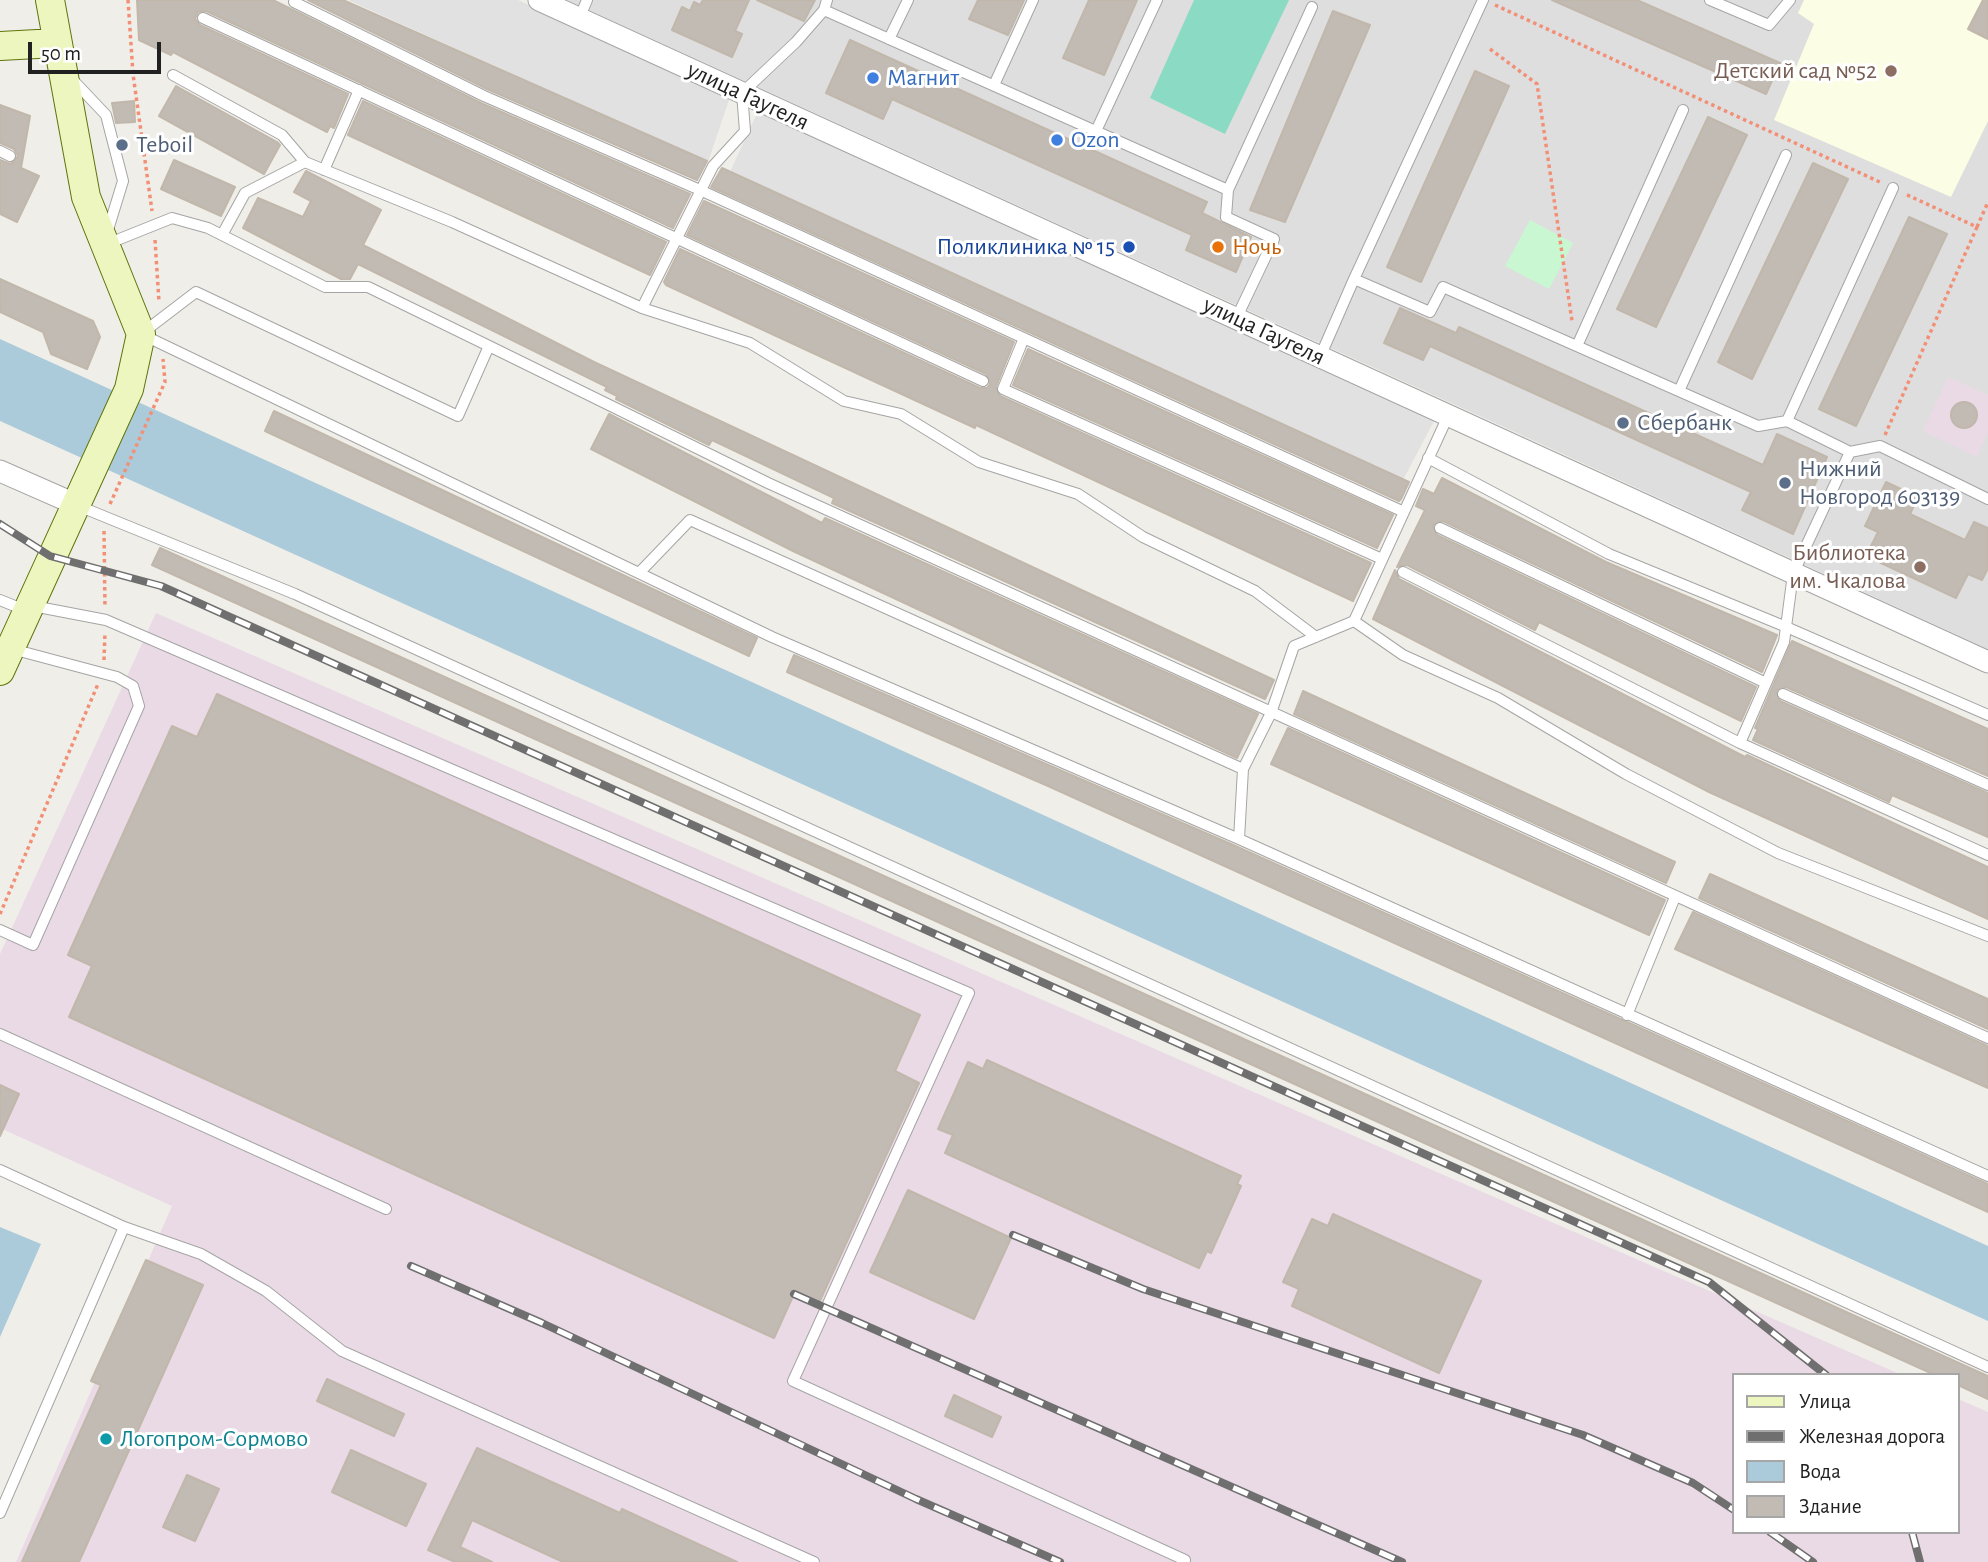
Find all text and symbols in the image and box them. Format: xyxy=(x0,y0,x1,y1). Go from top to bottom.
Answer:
scale bar xyxy=(32,28,164,72)
text: 50 m xyxy=(41,43,81,64)
street label: улица Гаугеля xyxy=(682,55,814,137)
place label: Детский сад №52 xyxy=(1714,57,1877,85)
marker: Детский сад №52 xyxy=(1883,63,1899,79)
place label: Магнит xyxy=(887,64,959,92)
marker: Магнит xyxy=(865,70,881,86)
place label: Ozon xyxy=(1071,126,1120,154)
place label: Teboil xyxy=(136,131,193,159)
marker: Ozon xyxy=(1049,132,1065,148)
marker: Teboil xyxy=(114,137,130,153)
place label: Поликлиника № 15 xyxy=(937,233,1115,261)
place label: Ночь xyxy=(1232,233,1281,261)
marker: Поликлиника № 15 xyxy=(1121,239,1137,255)
marker: Ночь xyxy=(1210,239,1226,255)
street label: улица Гаугеля xyxy=(1198,290,1330,372)
place label: Сбербанк xyxy=(1637,409,1732,437)
marker: Сбербанк xyxy=(1615,415,1631,431)
place label: Нижний Новгород 603139 xyxy=(1799,455,1960,511)
marker: Нижний Новгород 603139 xyxy=(1777,475,1793,491)
place label: Библиотека им. Чкалова xyxy=(1789,539,1906,595)
marker: Библиотека им. Чкалова xyxy=(1912,559,1928,575)
legend xyxy=(1732,1373,1960,1534)
text: Улица xyxy=(1799,1391,1851,1412)
place label: Логопром-Сормово xyxy=(120,1425,308,1453)
text: Железная дорога xyxy=(1799,1426,1945,1447)
marker: Логопром-Сормово xyxy=(98,1431,114,1447)
text: Вода xyxy=(1799,1461,1841,1482)
text: Здание xyxy=(1799,1496,1862,1517)

